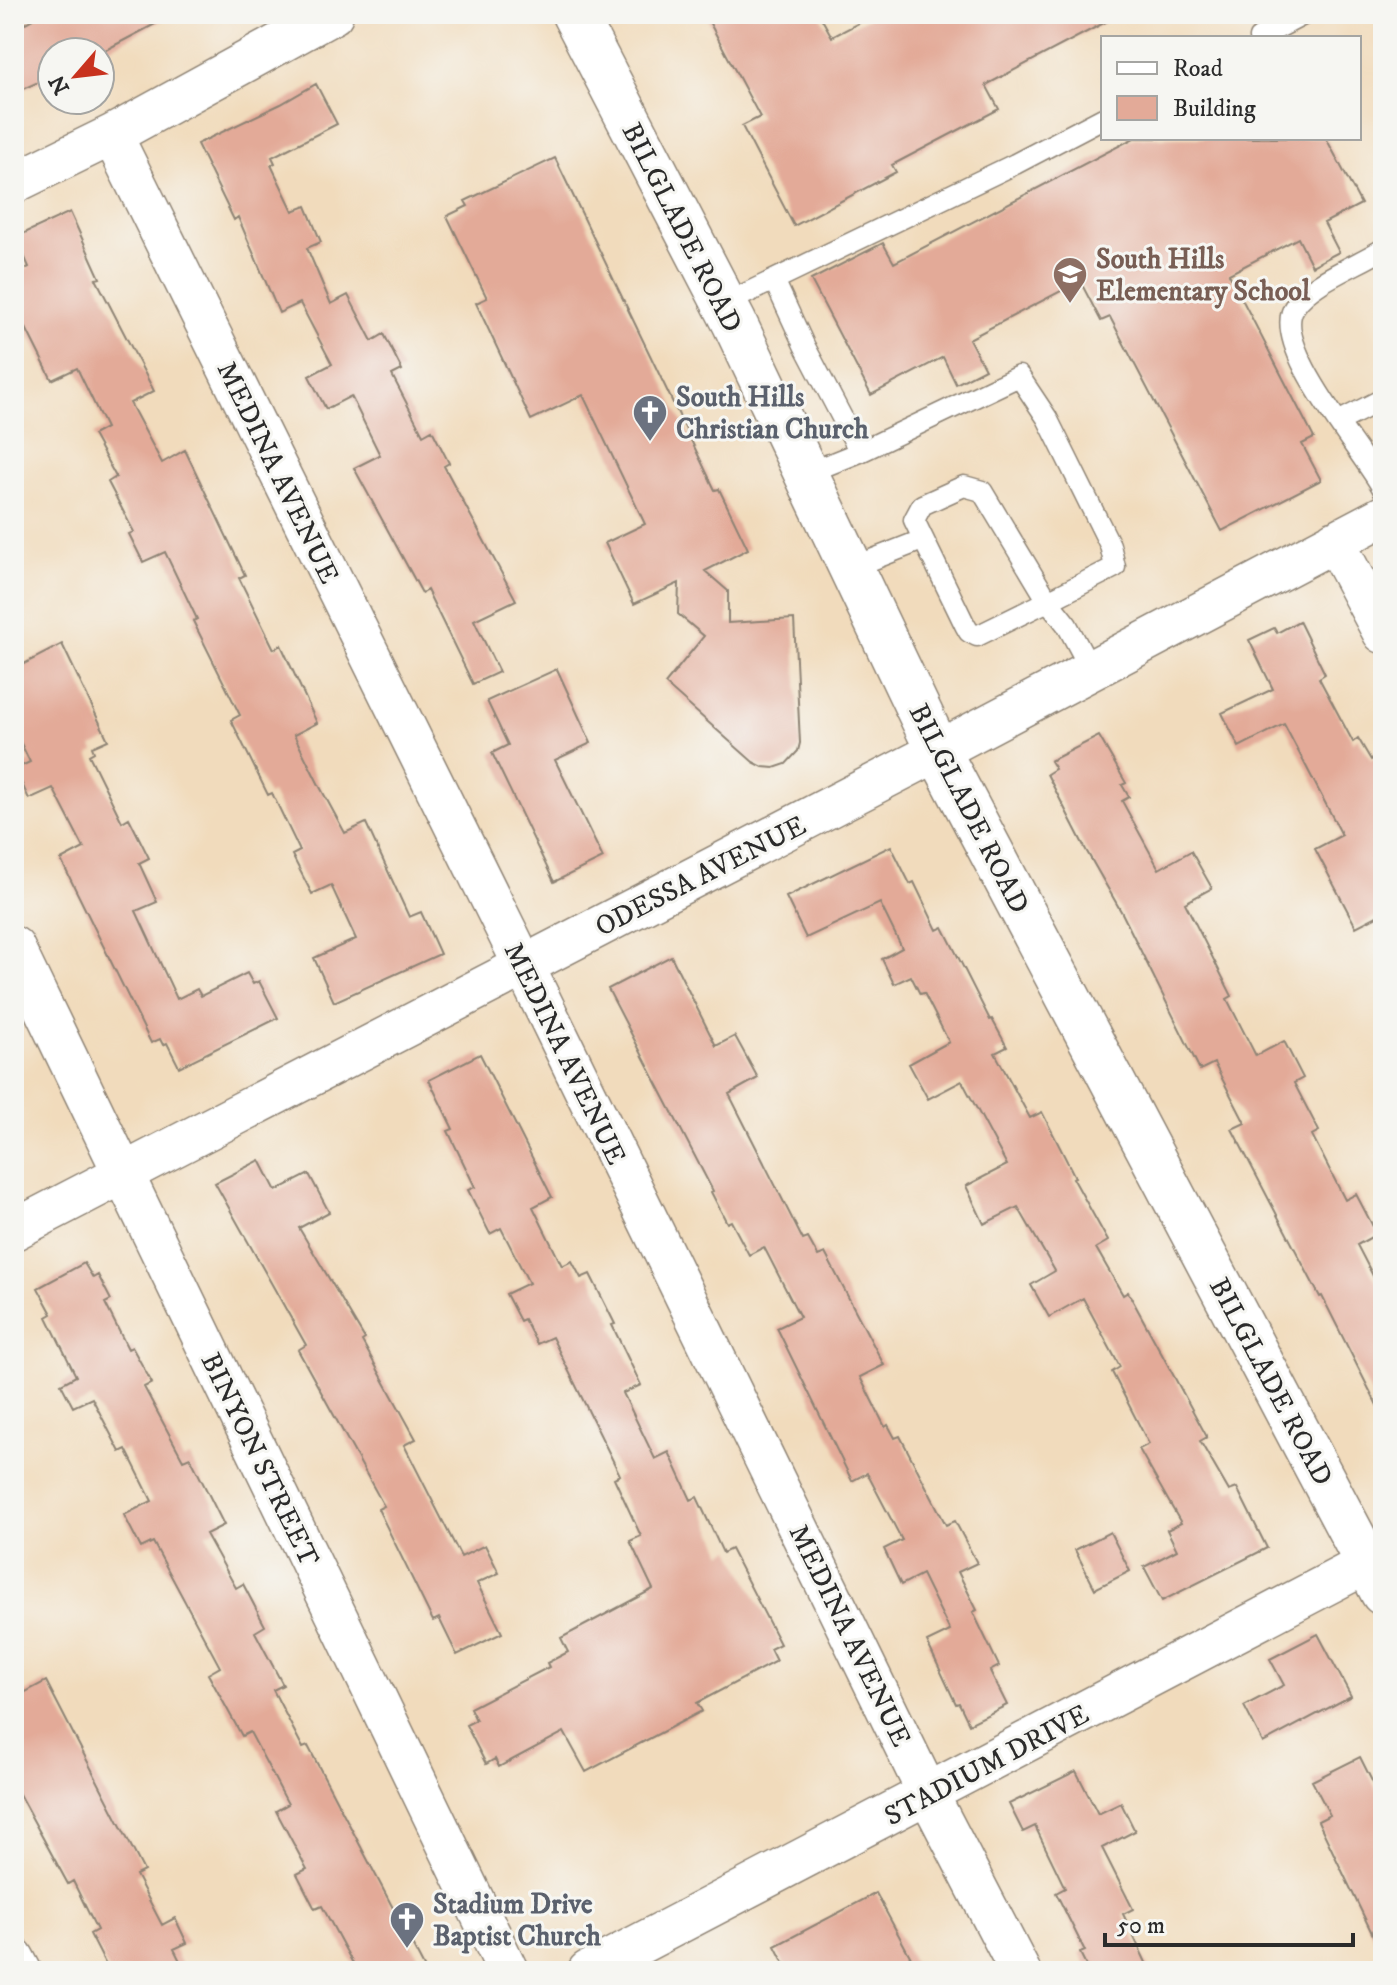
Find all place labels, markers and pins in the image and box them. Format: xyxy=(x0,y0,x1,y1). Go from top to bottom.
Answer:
place label: South Hills Elementary School xyxy=(1096,242,1311,309)
school or university icon: South Hills Elementary School xyxy=(1051,255,1089,305)
place label: South Hills Christian Church xyxy=(676,380,869,447)
church icon: South Hills Christian Church xyxy=(631,393,669,443)
place label: Stadium Drive Baptist Church xyxy=(433,1887,601,1954)
church icon: Stadium Drive Baptist Church xyxy=(388,1900,426,1950)

